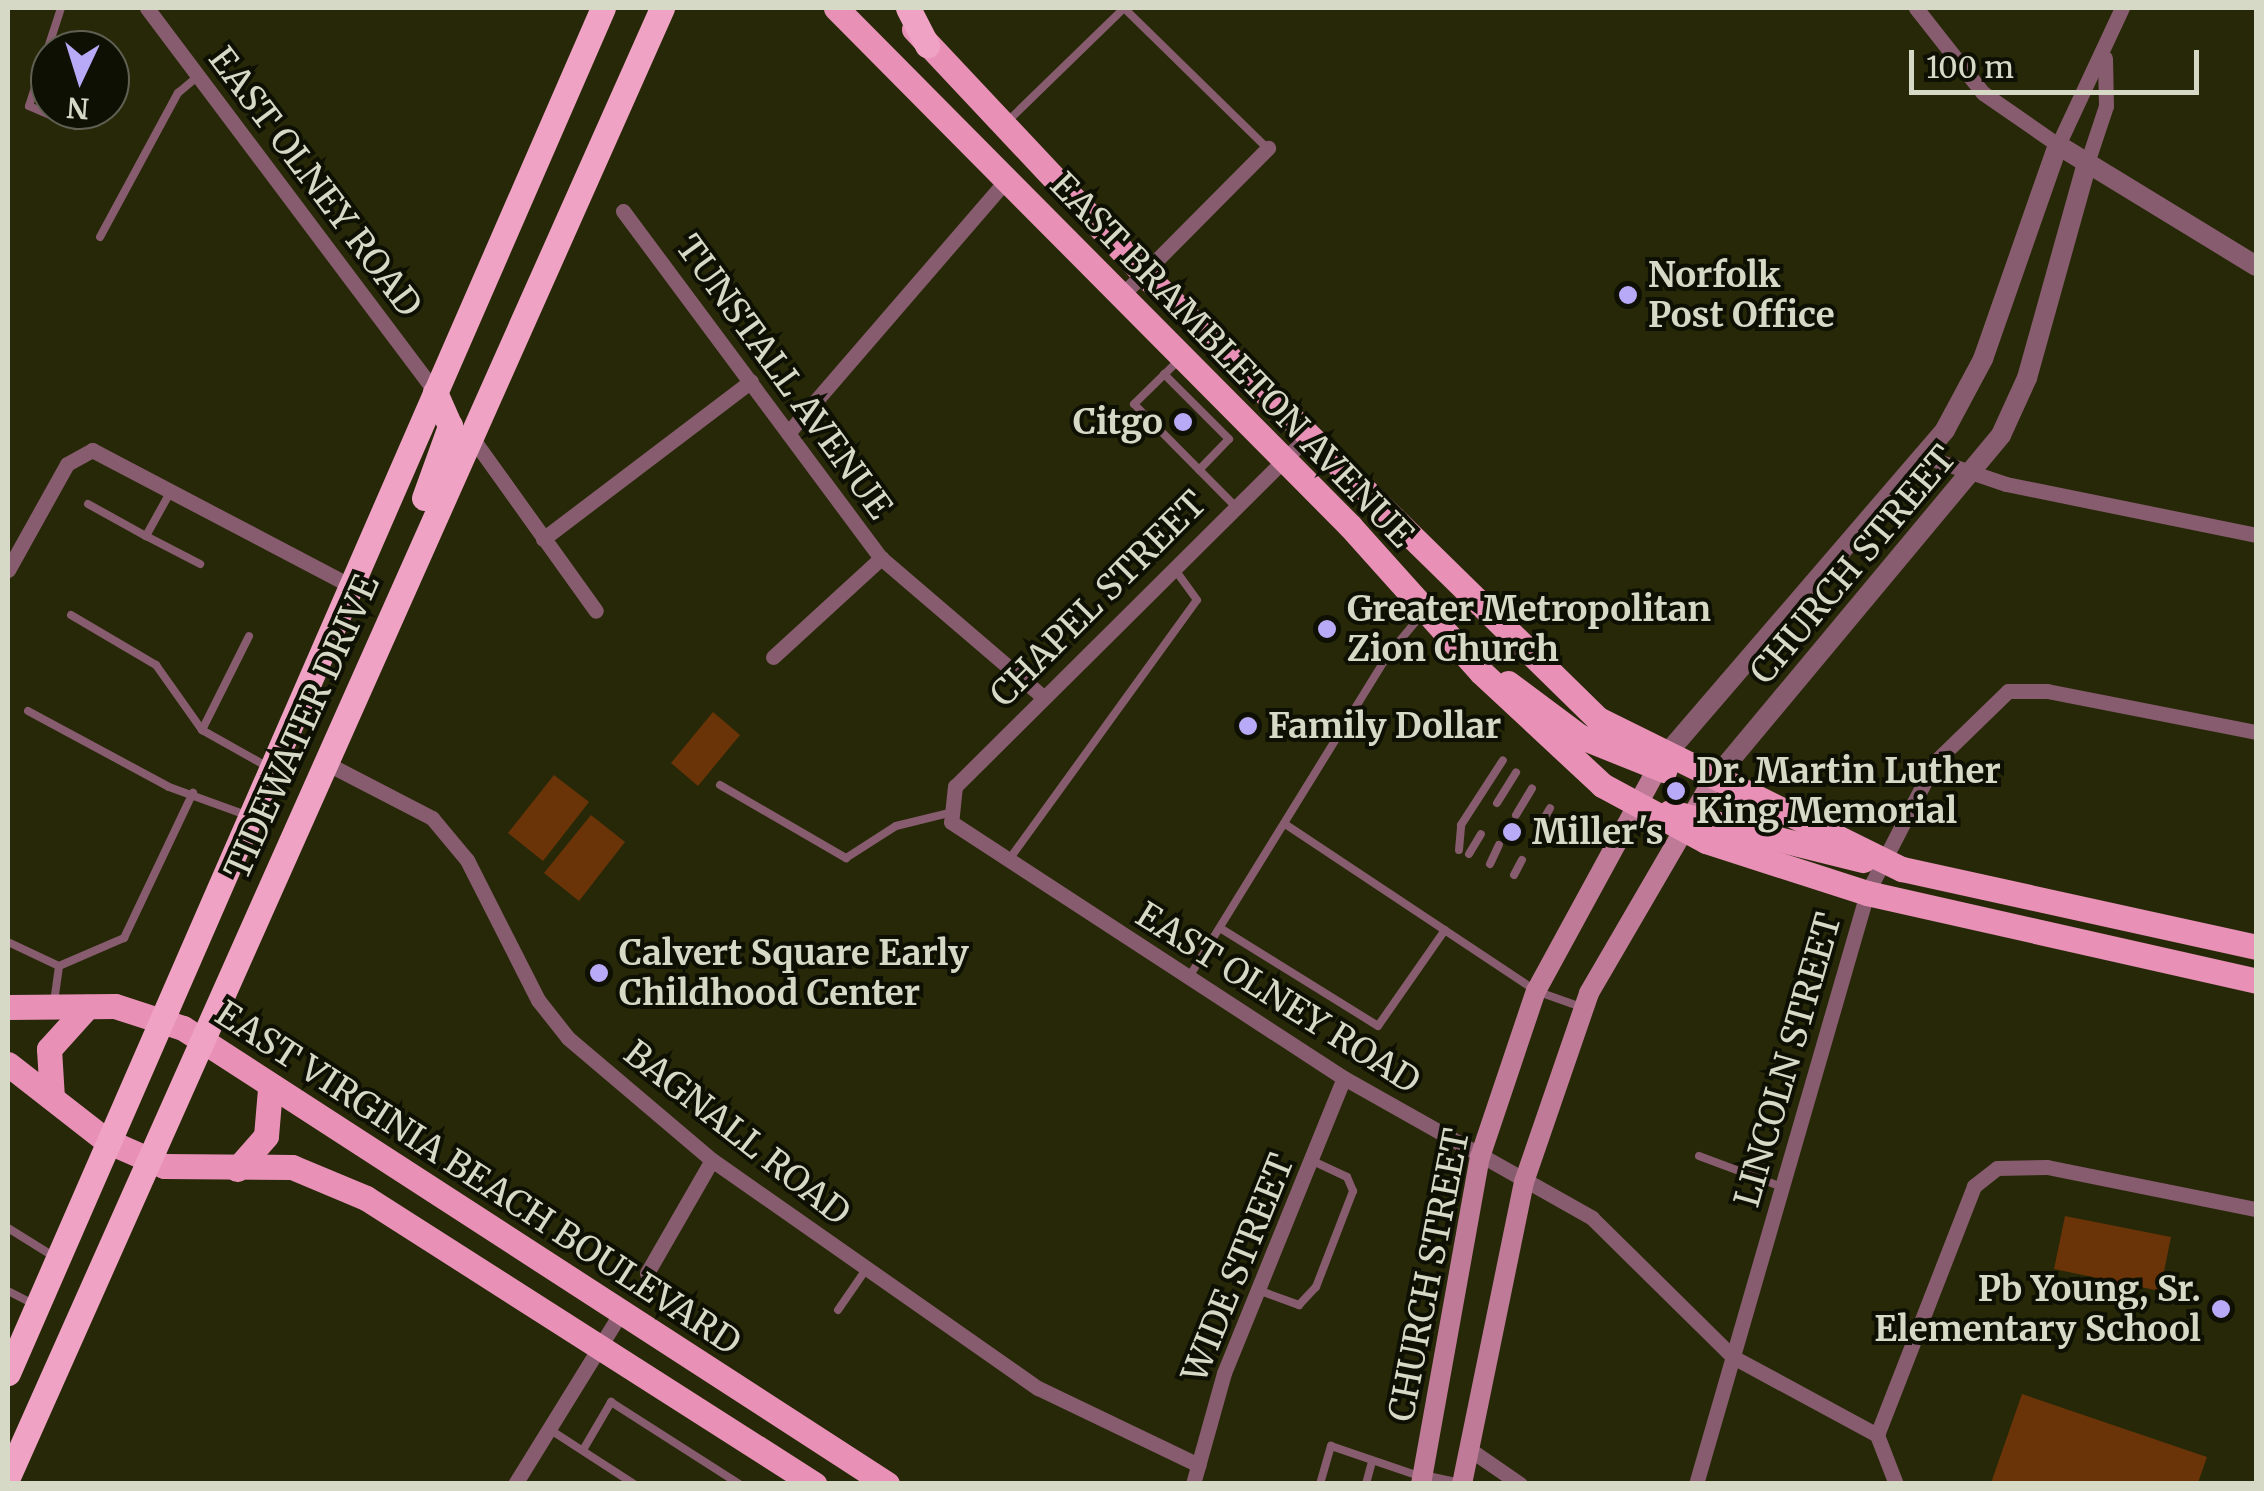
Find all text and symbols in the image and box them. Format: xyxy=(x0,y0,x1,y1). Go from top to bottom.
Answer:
north arrow xyxy=(30,30,130,130)
scale bar xyxy=(1914,30,2204,92)
street label: EAST OLNEY ROAD xyxy=(200,39,430,325)
text: 100 m xyxy=(1926,48,2014,86)
text: N xyxy=(66,89,90,127)
street label: EAST BRAMBLETON AVENUE xyxy=(1042,164,1422,556)
street label: TUNSTALL AVENUE xyxy=(667,227,901,527)
place label: Norfolk Post Office xyxy=(1648,254,1835,336)
marker: Norfolk Post Office xyxy=(1617,284,1639,306)
place label: Citgo xyxy=(1073,401,1163,443)
marker: Citgo xyxy=(1172,411,1194,433)
street label: CHURCH STREET xyxy=(1741,438,1965,692)
street label: CHAPEL STREET xyxy=(981,482,1215,716)
street label: TIDEWATER DRIVE xyxy=(216,568,388,886)
place label: Greater Metropolitan Zion Church xyxy=(1347,588,1711,670)
marker: Greater Metropolitan Zion Church xyxy=(1316,618,1338,640)
place label: Family Dollar xyxy=(1268,705,1501,747)
marker: Family Dollar xyxy=(1237,715,1259,737)
place label: Dr. Martin Luther King Memorial xyxy=(1696,750,2001,832)
marker: Dr. Martin Luther King Memorial xyxy=(1665,780,1687,802)
place label: Miller's xyxy=(1532,811,1664,853)
marker: Miller's xyxy=(1501,821,1523,843)
street label: EAST OLNEY ROAD xyxy=(1128,894,1428,1102)
street label: LINCOLN STREET xyxy=(1726,908,1850,1212)
place label: Calvert Square Early Childhood Center xyxy=(619,932,969,1014)
marker: Calvert Square Early Childhood Center xyxy=(588,962,610,984)
street label: EAST VIRGINIA BEACH BOULEVARD xyxy=(208,992,748,1364)
street label: BAGNALL ROAD xyxy=(616,1032,858,1234)
street label: CHURCH STREET xyxy=(1380,1125,1478,1425)
street label: WIDE STREET xyxy=(1173,1148,1303,1388)
place label: Pb Young, Sr. Elementary School xyxy=(1874,1268,2201,1350)
marker: Pb Young, Sr. Elementary School xyxy=(2210,1298,2232,1320)

